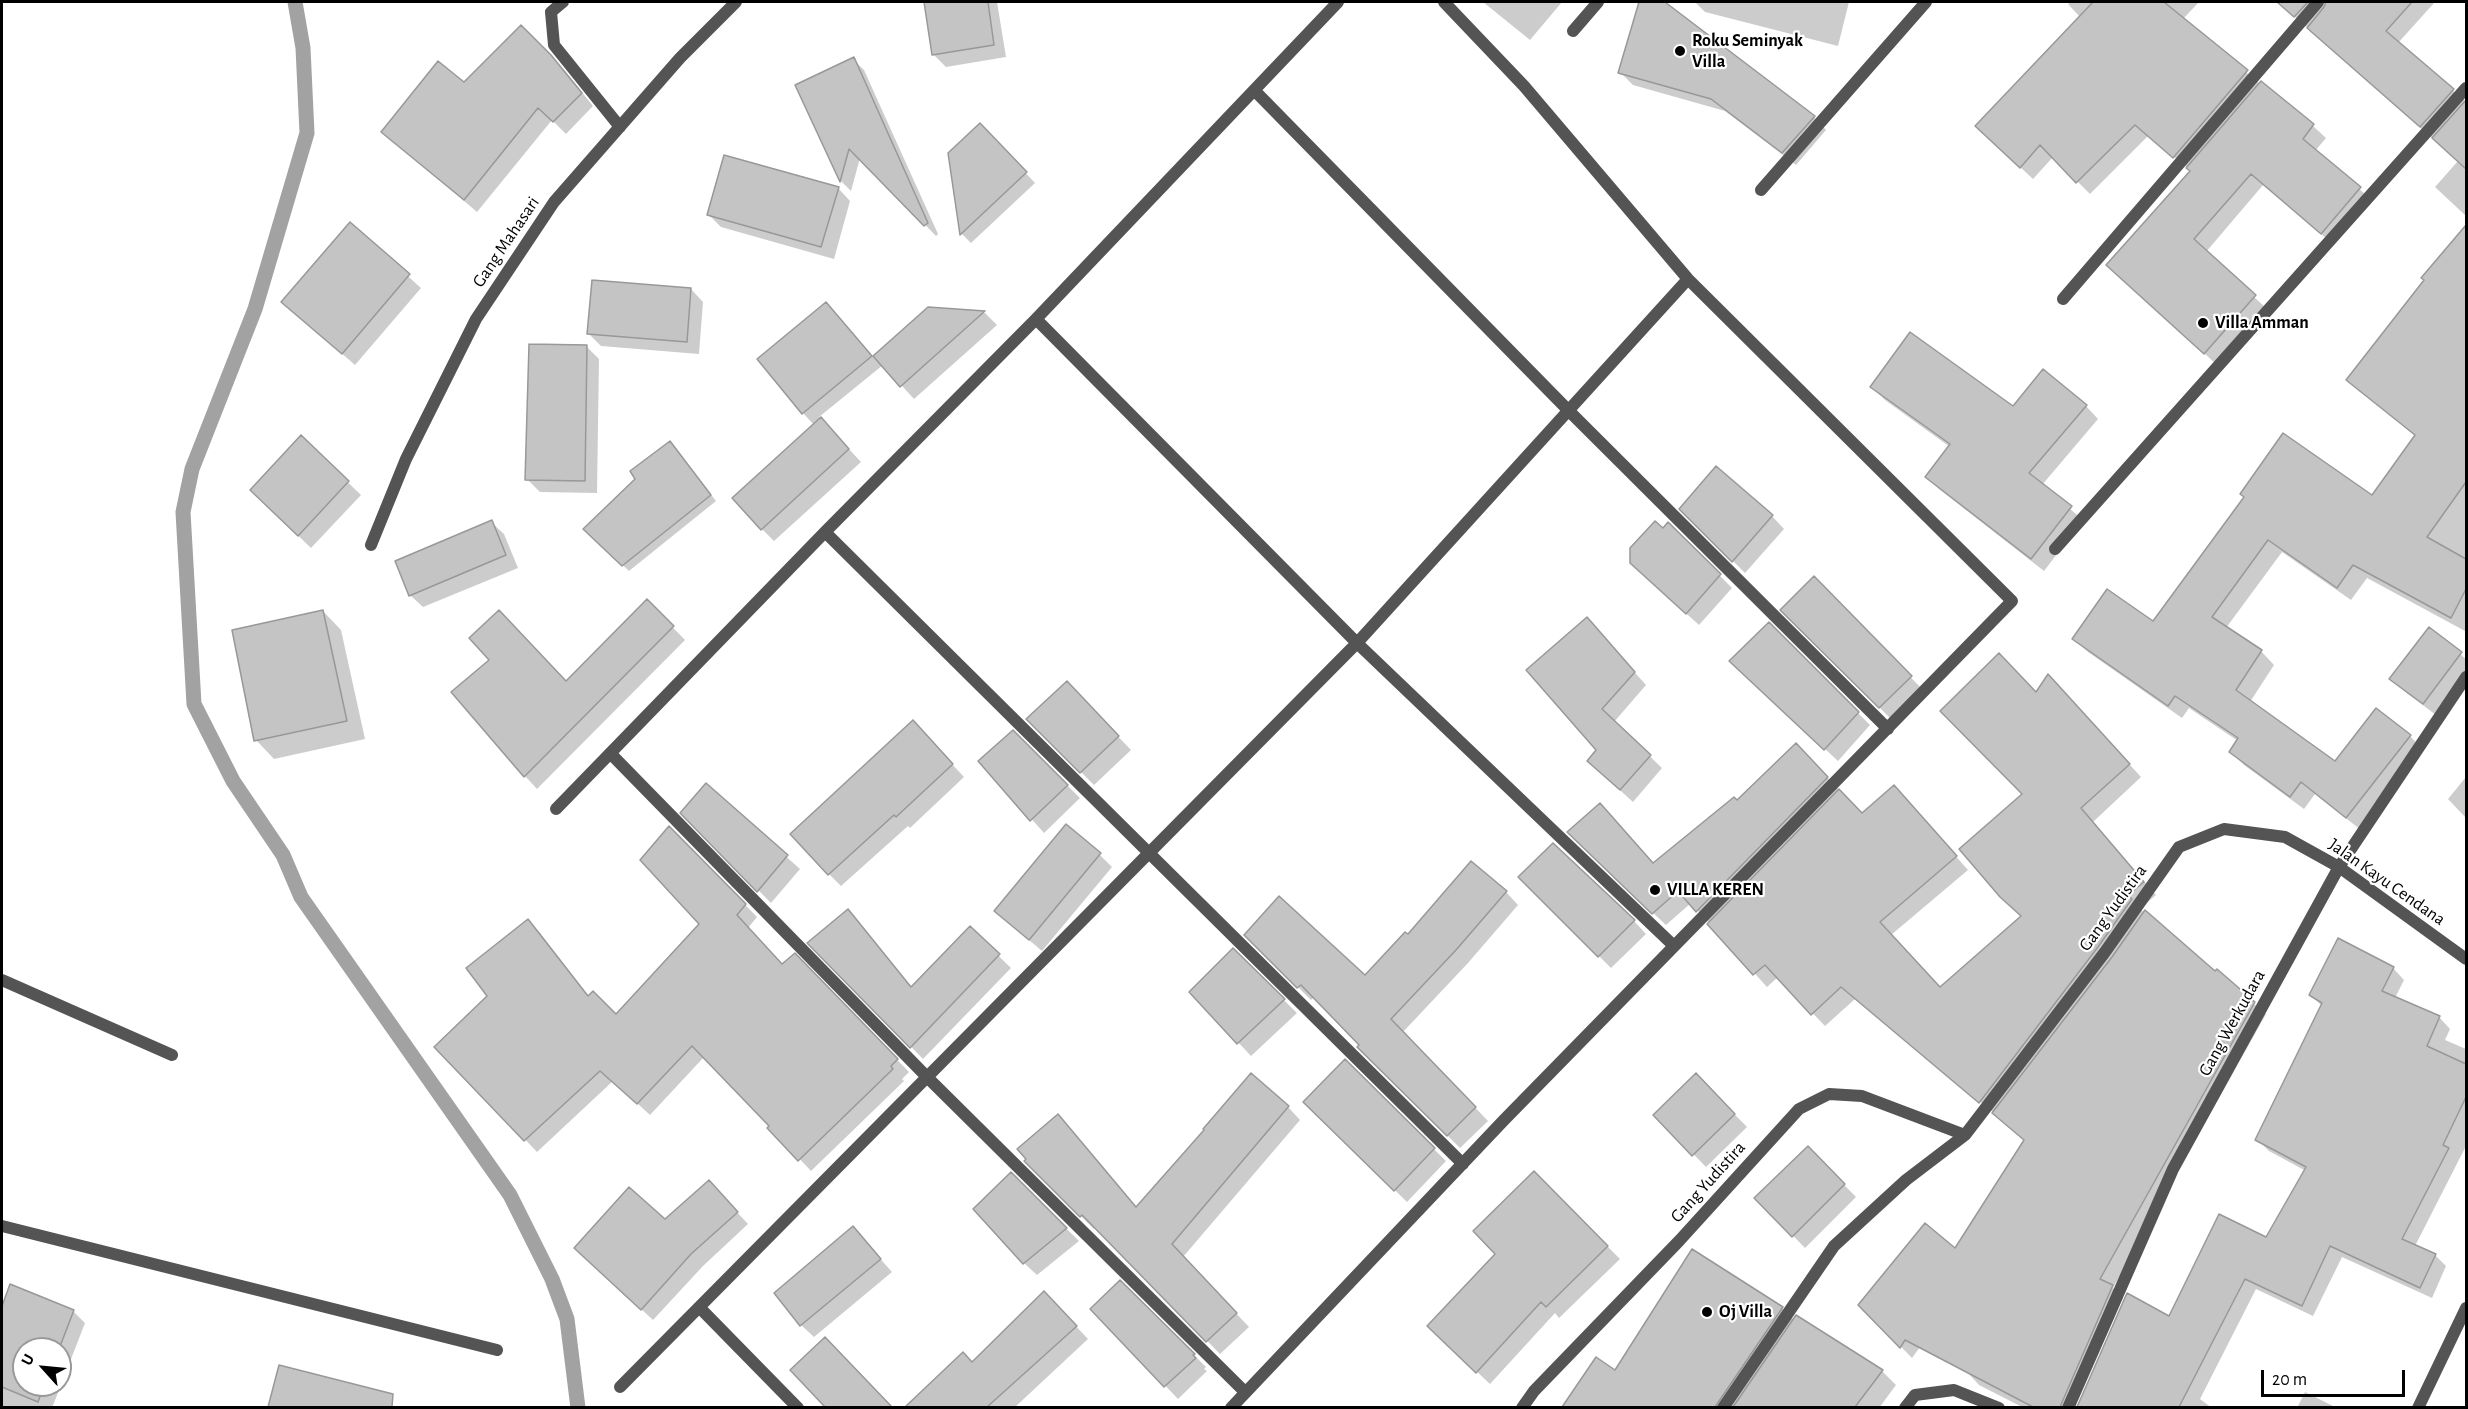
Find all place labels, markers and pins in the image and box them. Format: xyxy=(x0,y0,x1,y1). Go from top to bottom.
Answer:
place label: Roku Seminyak Villa xyxy=(1692,30,1803,72)
marker: Roku Seminyak Villa xyxy=(1673,44,1687,58)
place label: Villa Amman xyxy=(2215,312,2309,334)
marker: Villa Amman xyxy=(2196,316,2210,330)
place label: VILLA KEREN xyxy=(1667,879,1764,901)
marker: VILLA KEREN xyxy=(1648,883,1662,897)
place label: Oj Villa xyxy=(1719,1301,1772,1323)
marker: Oj Villa xyxy=(1700,1305,1714,1319)

